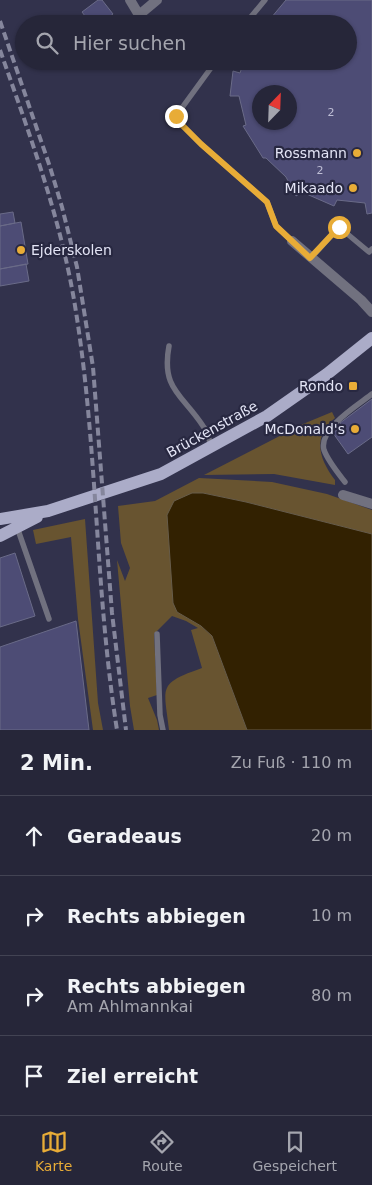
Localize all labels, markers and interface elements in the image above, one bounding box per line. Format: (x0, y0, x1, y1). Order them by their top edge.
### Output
search box (15, 15, 357, 70)
icon: search (33, 29, 61, 57)
text: Hier suchen (73, 32, 186, 54)
north arrow (252, 85, 297, 130)
route end (165, 105, 188, 128)
house number: 2 (328, 106, 335, 119)
place label: Rossmann (275, 145, 347, 161)
marker: Rossmann (351, 147, 363, 159)
house number: 2 (317, 164, 324, 177)
place label: Mikaado (285, 180, 343, 196)
marker: Mikaado (347, 182, 359, 194)
route start (328, 216, 351, 239)
place label: Ejderskolen (31, 242, 112, 258)
marker: Ejderskolen (15, 244, 27, 256)
place label: Rondo (299, 378, 343, 394)
marker: Rondo (347, 380, 359, 392)
street label: Brückenstraße (164, 397, 260, 461)
place label: McDonald's (265, 421, 345, 437)
marker: McDonald's (349, 423, 361, 435)
text: 2 Min. (20, 751, 93, 775)
text: Zu Fuß · 110 m (231, 753, 352, 772)
icon: ahead (20, 822, 48, 850)
text: Geradeaus (67, 825, 182, 847)
text: 20 m (311, 826, 352, 845)
icon: right (20, 902, 48, 930)
text: Rechts abbiegen (67, 905, 246, 927)
text: 10 m (311, 906, 352, 925)
text: Rechts abbiegen (67, 975, 246, 997)
icon: right (20, 982, 48, 1010)
text: 80 m (311, 986, 352, 1005)
text: Am Ahlmannkai (67, 997, 193, 1016)
icon: arrive (20, 1062, 48, 1090)
text: Ziel erreicht (67, 1065, 198, 1087)
tab: Karte (35, 1128, 72, 1174)
tab: Route (142, 1128, 183, 1174)
tab: Gespeichert (253, 1128, 337, 1174)

